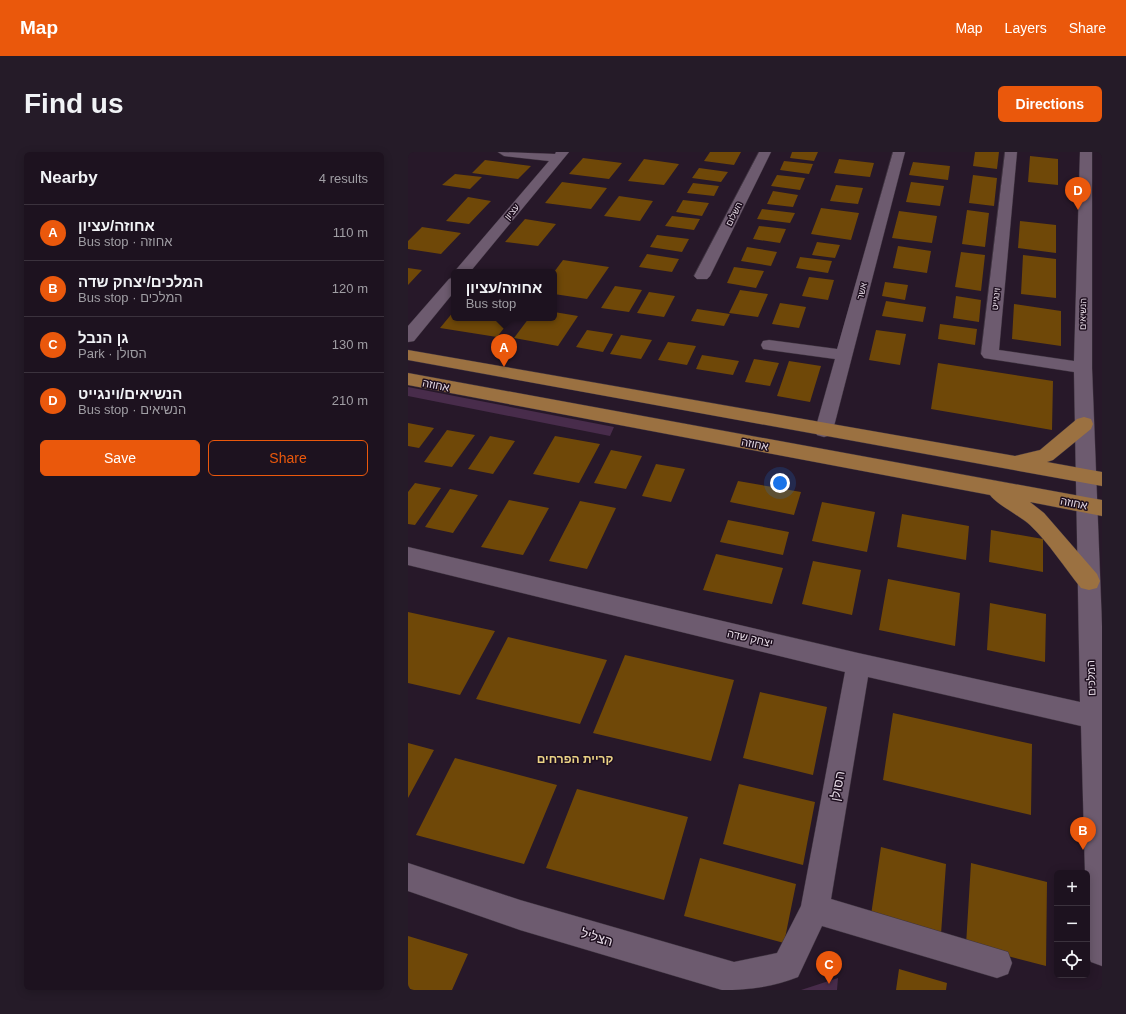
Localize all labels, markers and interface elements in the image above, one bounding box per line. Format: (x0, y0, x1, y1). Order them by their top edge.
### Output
text: Map (20, 17, 58, 38)
text: Map (955, 20, 983, 36)
text: Layers (1005, 20, 1047, 36)
text: Share (1069, 20, 1106, 36)
button: Directions (998, 86, 1102, 122)
text: Find us (24, 88, 124, 119)
text: Nearby (40, 168, 98, 187)
text: 4 results (319, 171, 368, 186)
pin: D (1065, 177, 1091, 210)
street label: השלום (724, 200, 744, 228)
street label: עציון (503, 202, 521, 222)
text: אחוזה/עציון (78, 217, 155, 234)
text: A (48, 225, 58, 240)
text: 110 m (333, 225, 368, 240)
text: Bus stop · אחוזה (78, 234, 172, 249)
popup (451, 269, 557, 321)
text: המלכים/יצחק שדה (78, 273, 203, 290)
text: אחוזה/עציון (466, 279, 542, 296)
text: B (48, 281, 58, 296)
text: 120 m (332, 281, 368, 296)
street label: אשר (855, 281, 869, 300)
street label: וינגייט (990, 287, 1002, 311)
text: Bus stop · המלכים (78, 290, 183, 305)
text: Bus stop (466, 296, 516, 311)
street label: הנשיאים (1078, 298, 1088, 330)
text: גן הנבל (78, 329, 128, 346)
pin: A (491, 334, 517, 367)
text: C (48, 337, 58, 352)
text: 130 m (332, 337, 368, 352)
text: Park · הסולן (78, 346, 147, 361)
street label: אחוזה (421, 377, 451, 394)
text: הנשיאים/וינגייט (78, 385, 182, 402)
text: D (48, 393, 58, 408)
text: 210 m (332, 393, 368, 408)
text: Bus stop · הנשיאים (78, 402, 186, 417)
street label: אחוזה (740, 436, 770, 453)
button: Save (40, 440, 200, 476)
button: Share (208, 440, 368, 476)
your location (770, 473, 790, 493)
street label: אחוזה (1059, 495, 1089, 512)
street label: יצחק שדה (726, 627, 774, 649)
street label: המלכים (1084, 660, 1098, 696)
district label: קריית הפרחים (537, 752, 613, 766)
street label: הסולן (827, 770, 848, 802)
pin: B (1070, 817, 1096, 850)
map controls (1054, 870, 1090, 978)
button: + (1054, 870, 1090, 906)
button: − (1054, 906, 1090, 942)
street label: הצליל (579, 926, 615, 949)
button: locate (1054, 942, 1090, 978)
pin: C (816, 951, 842, 984)

